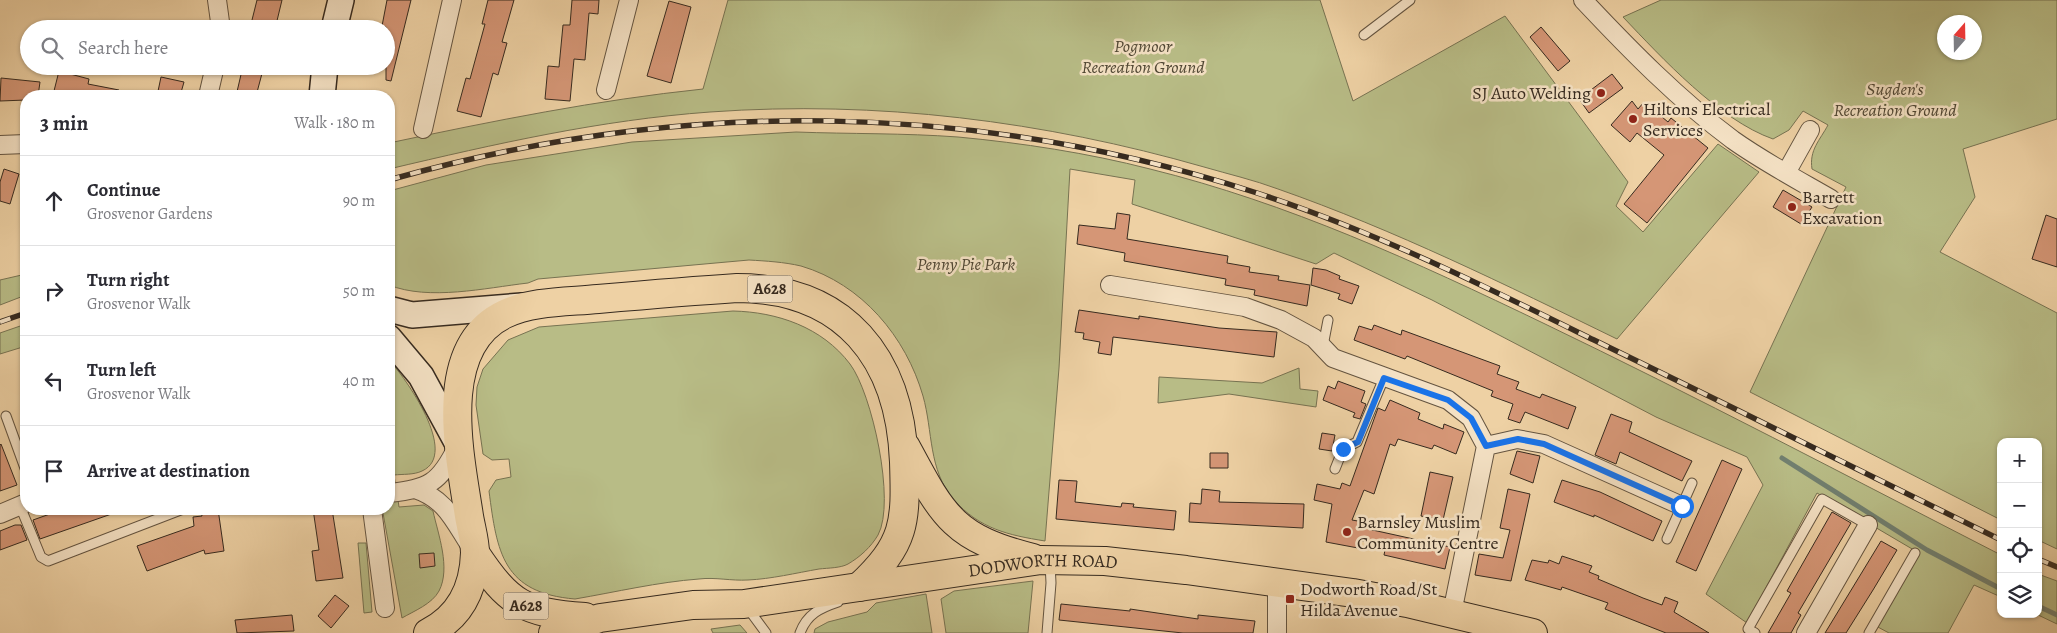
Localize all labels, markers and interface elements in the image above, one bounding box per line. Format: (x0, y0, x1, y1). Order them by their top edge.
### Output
north arrow (1937, 15, 1982, 60)
search box (20, 20, 395, 75)
icon: search (38, 34, 66, 62)
park label: Pogmoor Recreation Ground (1081, 34, 1205, 79)
text: Search here (78, 35, 168, 61)
park label: Sugden's Recreation Ground (1833, 77, 1957, 122)
place label: SJ Auto Welding (1472, 81, 1591, 105)
marker: SJ Auto Welding (1595, 87, 1607, 99)
place label: Hiltons Electrical Services (1643, 97, 1771, 142)
text: 3 min (40, 109, 88, 137)
text: Walk · 180 m (294, 112, 375, 134)
marker: Hiltons Electrical Services (1627, 113, 1639, 125)
text: Continue (87, 177, 161, 203)
place label: Barrett Excavation (1802, 185, 1882, 230)
icon: ahead (40, 187, 68, 215)
text: 90 m (343, 190, 375, 212)
marker: Barrett Excavation (1786, 201, 1798, 213)
text: Grosvenor Gardens (87, 203, 213, 225)
park label: Penny Pie Park (917, 252, 1015, 276)
text: Turn right (87, 267, 169, 293)
road number: A628 (748, 276, 792, 302)
icon: right (40, 277, 68, 305)
text: 50 m (343, 280, 375, 302)
text: Grosvenor Walk (87, 293, 191, 315)
text: Turn left (87, 357, 156, 383)
icon: left (40, 367, 68, 395)
text: 40 m (343, 370, 375, 392)
text: Grosvenor Walk (87, 383, 191, 405)
route end (1332, 438, 1355, 461)
map controls (1997, 438, 2042, 618)
button: + (1997, 438, 2042, 483)
icon: arrive (40, 457, 68, 485)
text: Arrive at destination (87, 458, 250, 484)
button: − (1997, 483, 2042, 528)
route start (1671, 495, 1694, 518)
place label: Barnsley Muslim Community Centre (1357, 510, 1499, 555)
marker: Barnsley Muslim Community Centre (1341, 526, 1353, 538)
button: locate (1997, 528, 2042, 573)
street label: DODWORTH ROAD (966, 548, 1119, 583)
button: layers (1997, 573, 2042, 618)
place label: Dodworth Road/St Hilda Avenue (1300, 577, 1438, 622)
road number: A628 (504, 592, 548, 620)
marker: Dodworth Road/St Hilda Avenue (1284, 593, 1296, 605)

